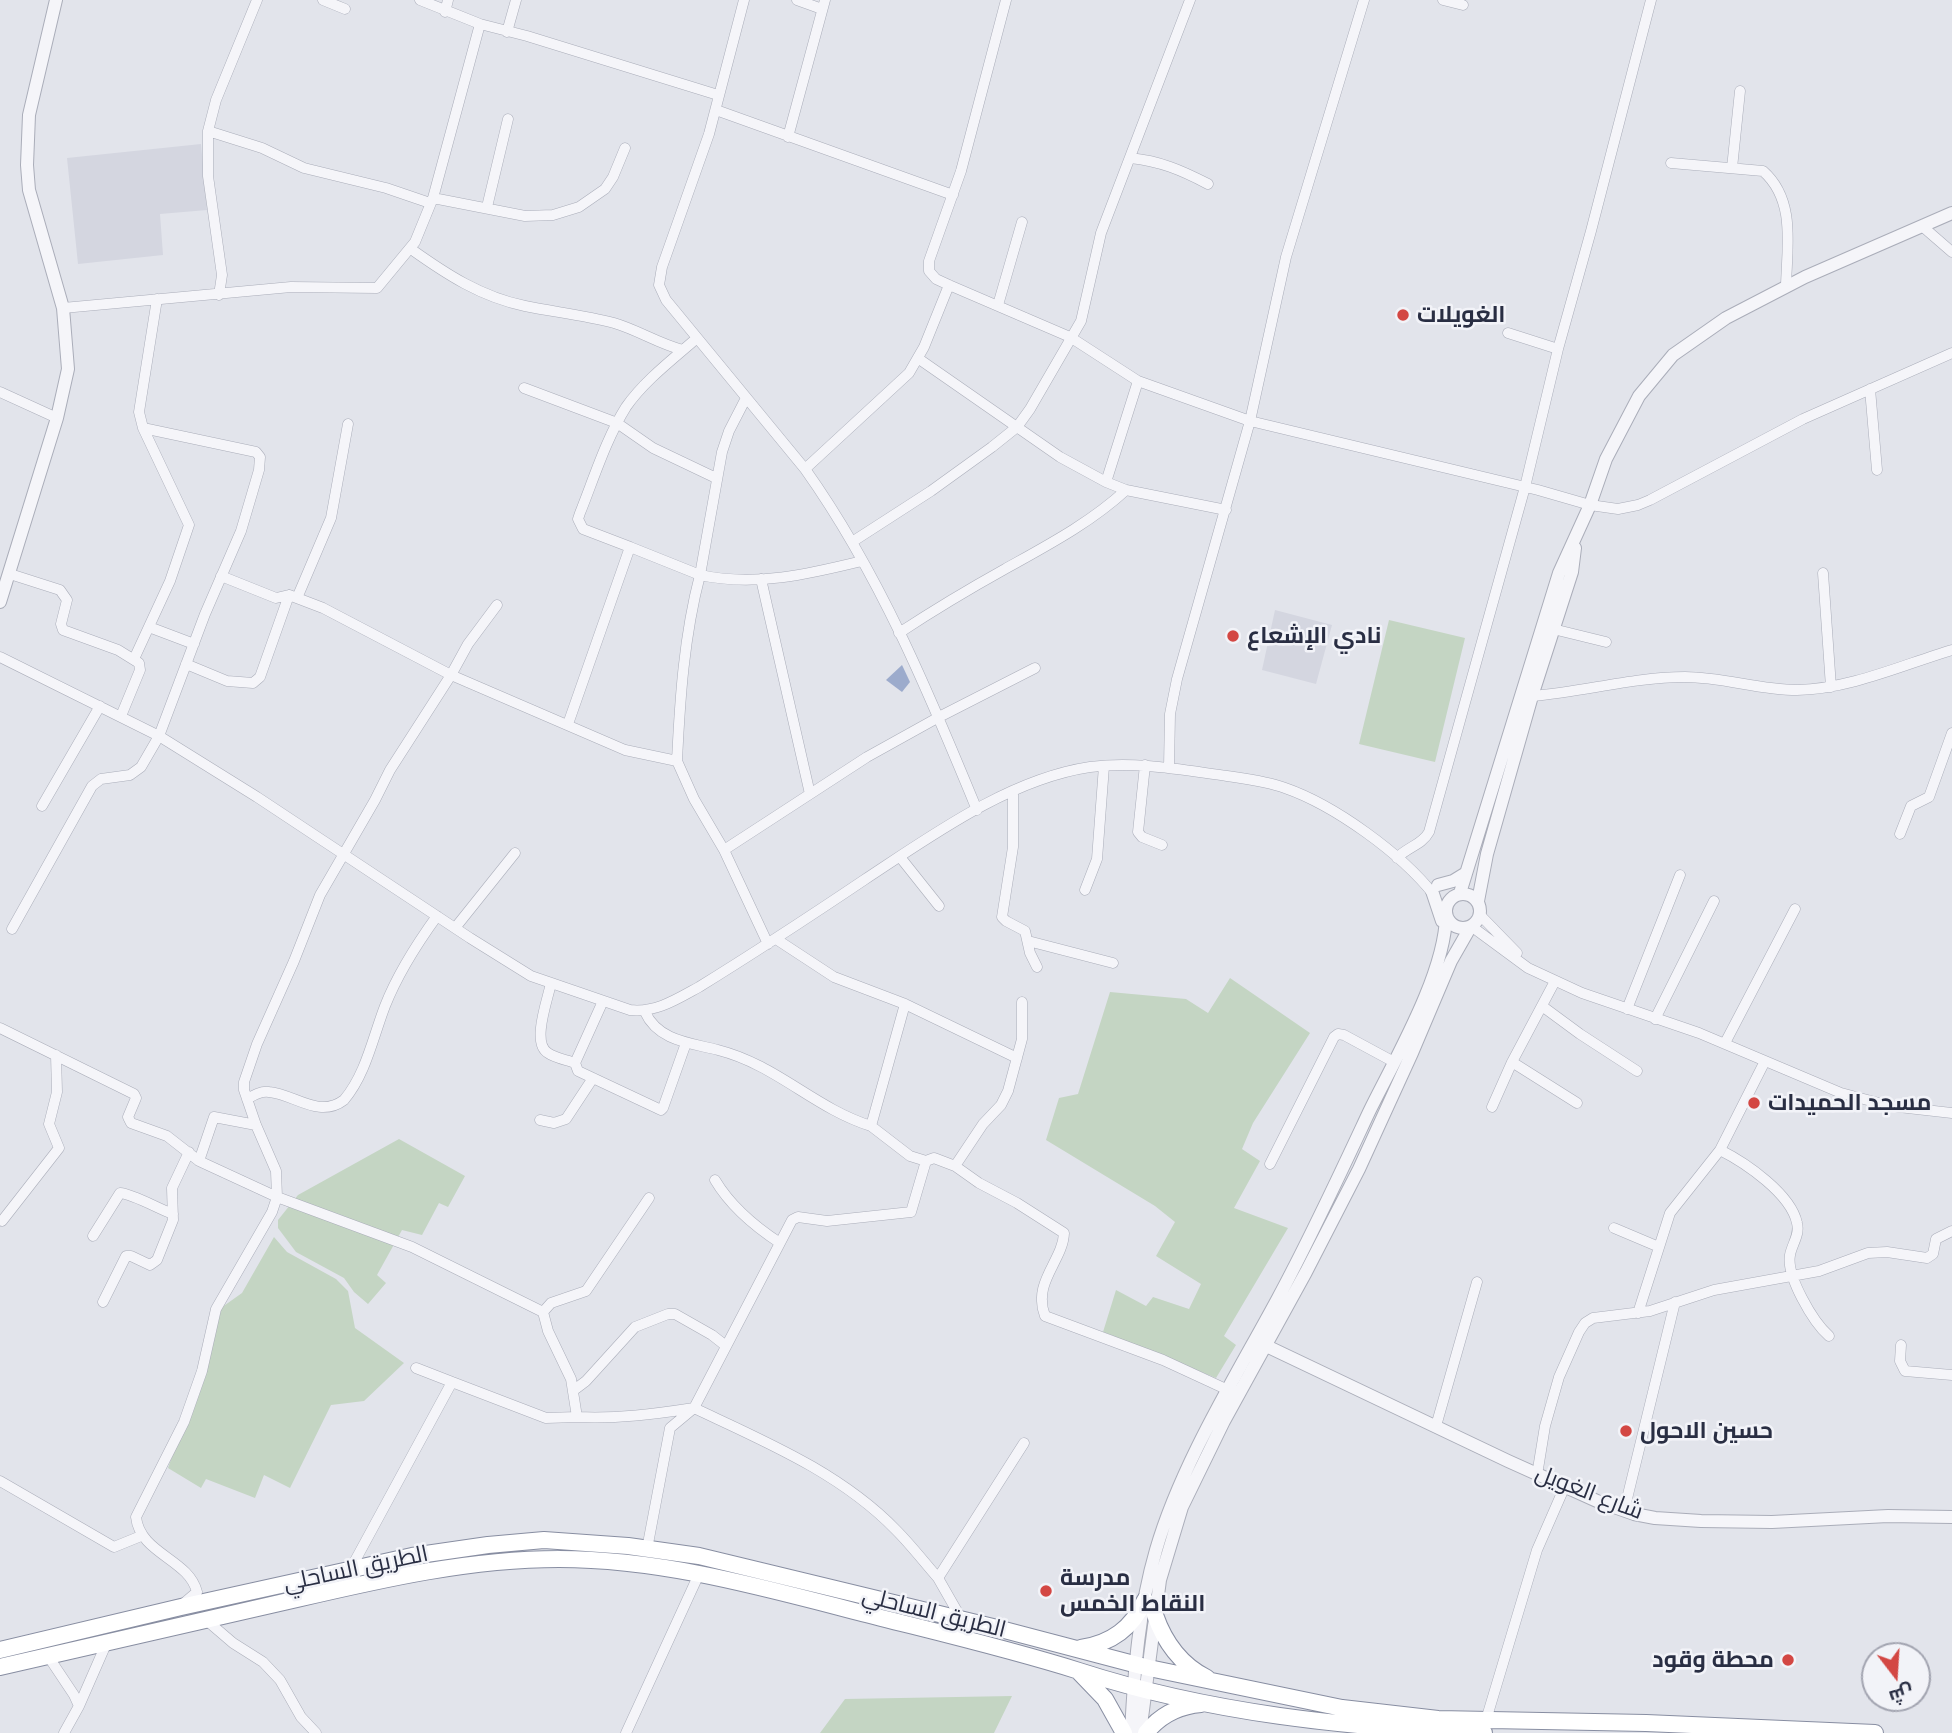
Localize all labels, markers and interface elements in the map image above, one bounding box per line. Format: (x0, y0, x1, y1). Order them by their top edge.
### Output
place label: الغويلات (1417, 301, 1505, 329)
marker: الغويلات (1395, 307, 1411, 323)
place label: نادي الإشعاع (1247, 622, 1381, 650)
marker: نادي الإشعاع (1225, 628, 1241, 644)
place label: مسجد الحميدات (1768, 1089, 1932, 1117)
marker: مسجد الحميدات (1746, 1095, 1762, 1111)
place label: حسين الاحول (1640, 1417, 1773, 1445)
marker: حسين الاحول (1618, 1423, 1634, 1439)
street label: شارع الغويل (1531, 1460, 1647, 1526)
street label: الطريق الساحلي (281, 1540, 431, 1598)
place label: مدرسة النقاط الخمس (1060, 1564, 1205, 1618)
street label: الطريق الساحلي (859, 1582, 1009, 1644)
marker: مدرسة النقاط الخمس (1038, 1583, 1054, 1599)
north arrow (1861, 1642, 1931, 1712)
place label: محطة وقود (1652, 1646, 1774, 1674)
marker: محطة وقود (1780, 1652, 1796, 1668)
text: ش (1886, 1679, 1917, 1711)

